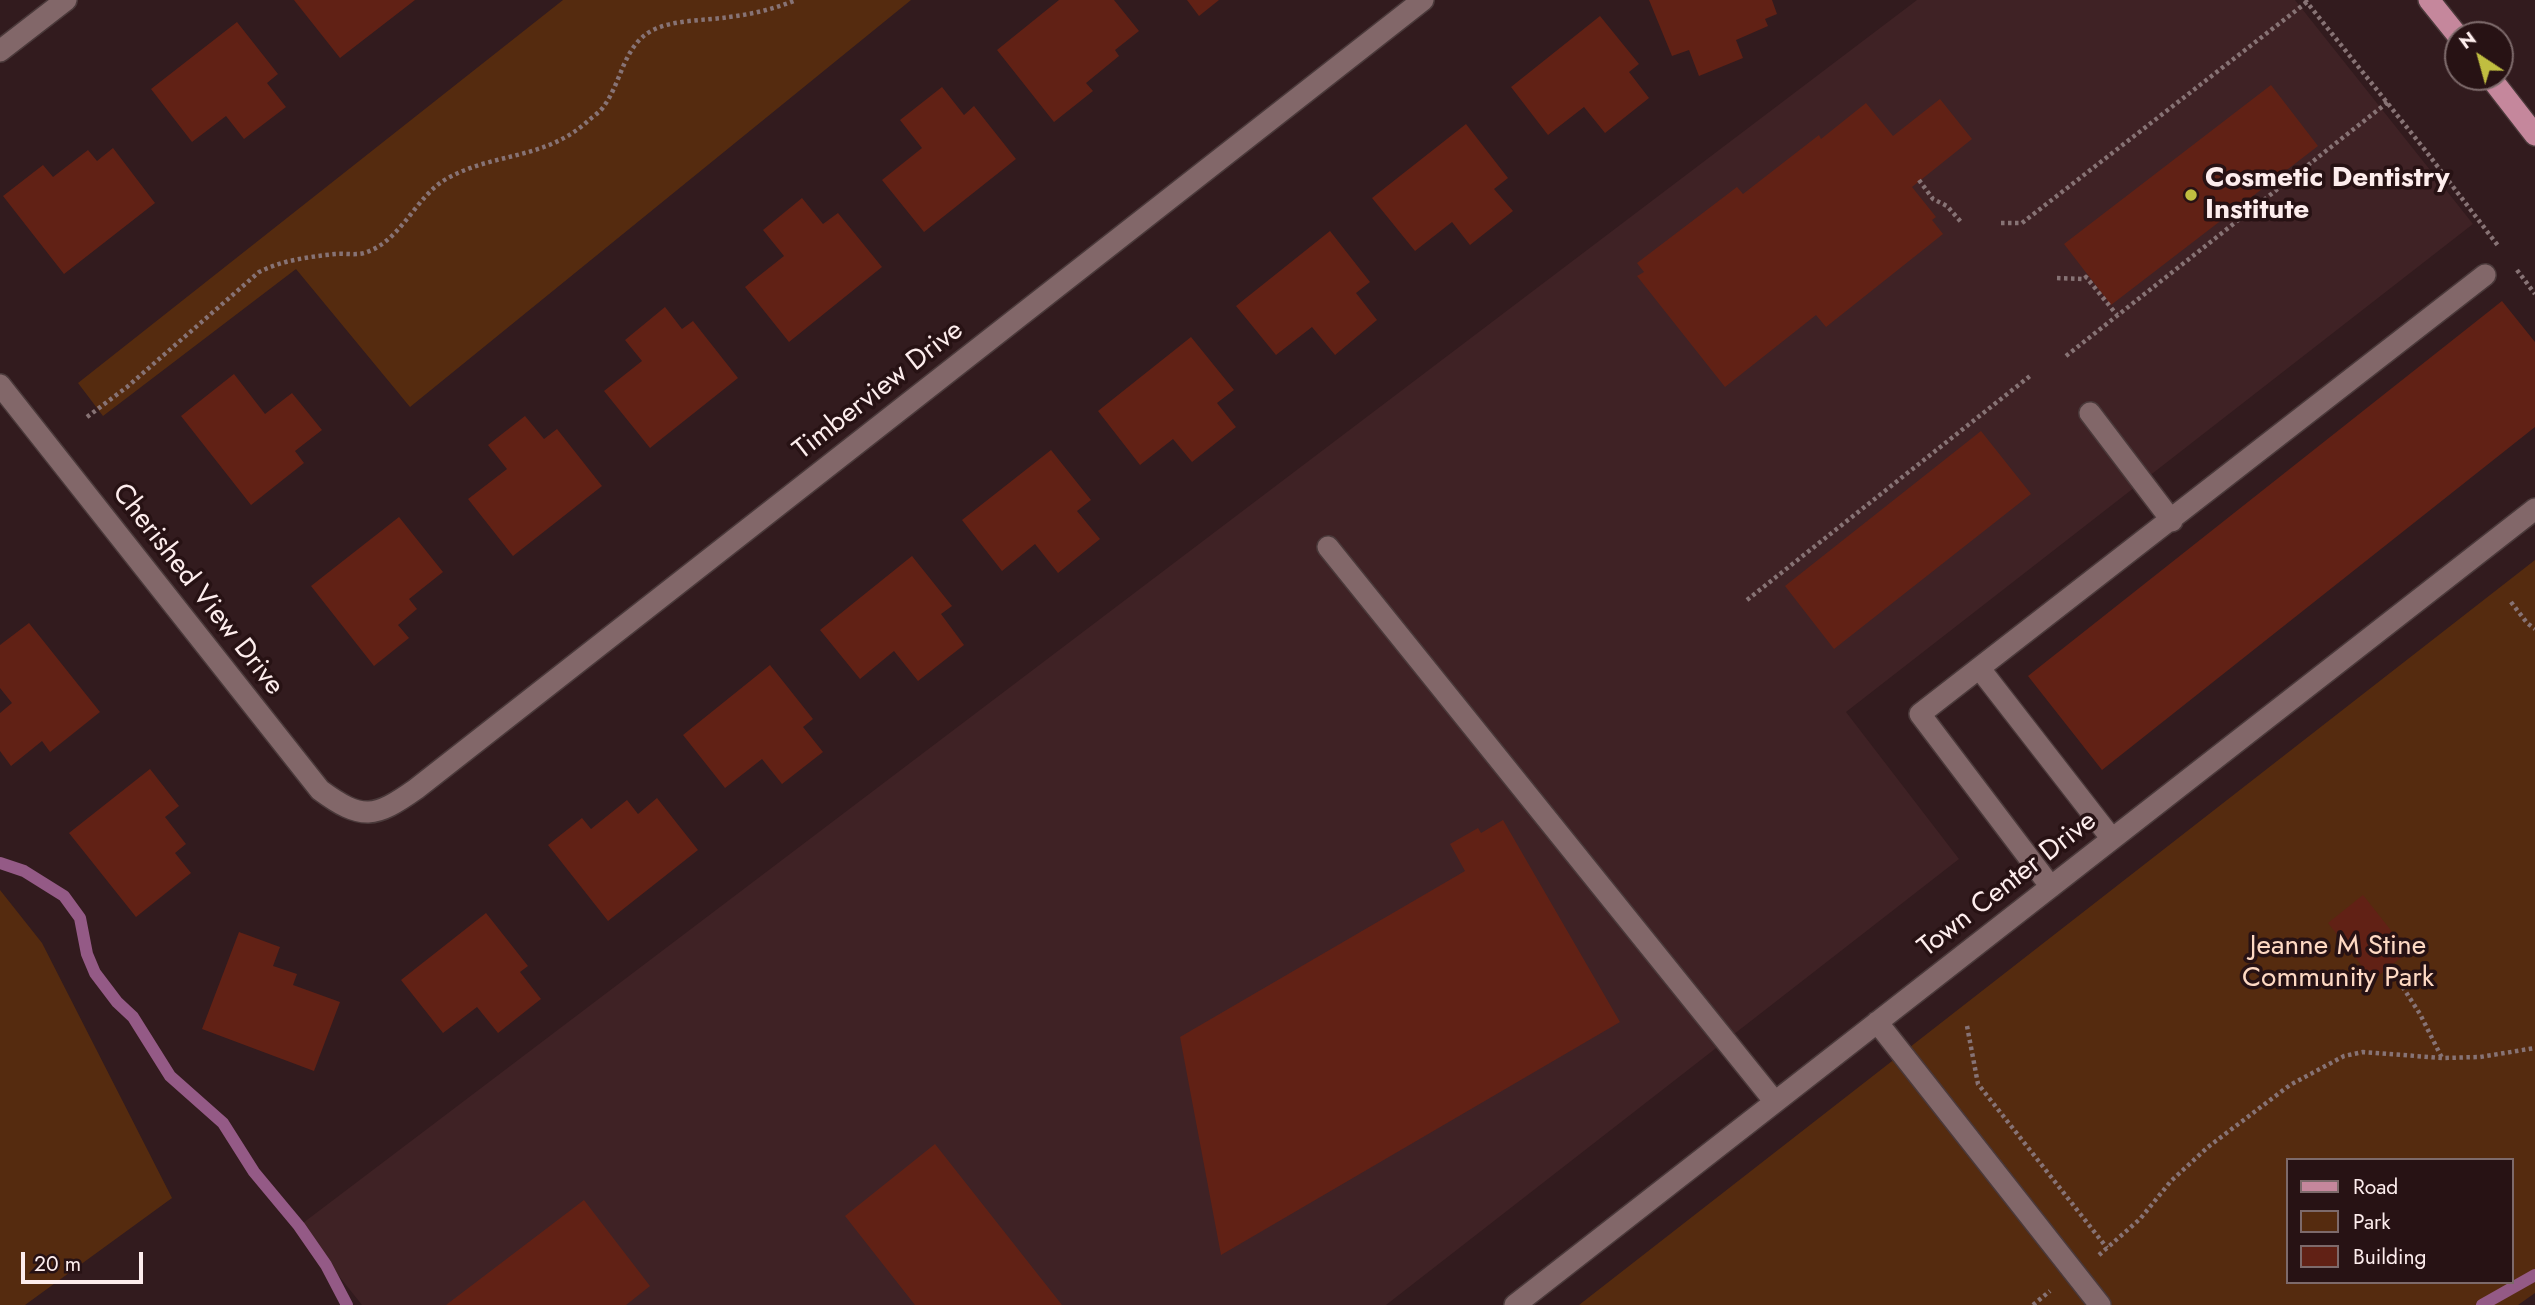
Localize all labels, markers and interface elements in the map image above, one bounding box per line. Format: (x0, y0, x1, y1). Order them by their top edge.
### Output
north arrow (2444, 21, 2514, 91)
text: N (2453, 25, 2482, 56)
place label: Cosmetic Dentistry Institute (2205, 162, 2450, 228)
marker: Cosmetic Dentistry Institute (2183, 187, 2199, 203)
street label: Timberview Drive (787, 314, 971, 468)
street label: Cherished View Drive (104, 477, 290, 703)
street label: Town Center Drive (1912, 805, 2104, 965)
park label: Jeanne M Stine Community Park (2242, 930, 2434, 996)
legend (2286, 1158, 2514, 1284)
text: Road (2353, 1172, 2398, 1202)
text: Park (2353, 1207, 2390, 1237)
scale bar (24, 1238, 147, 1282)
text: Building (2353, 1242, 2426, 1272)
text: 20 m (34, 1249, 81, 1279)

